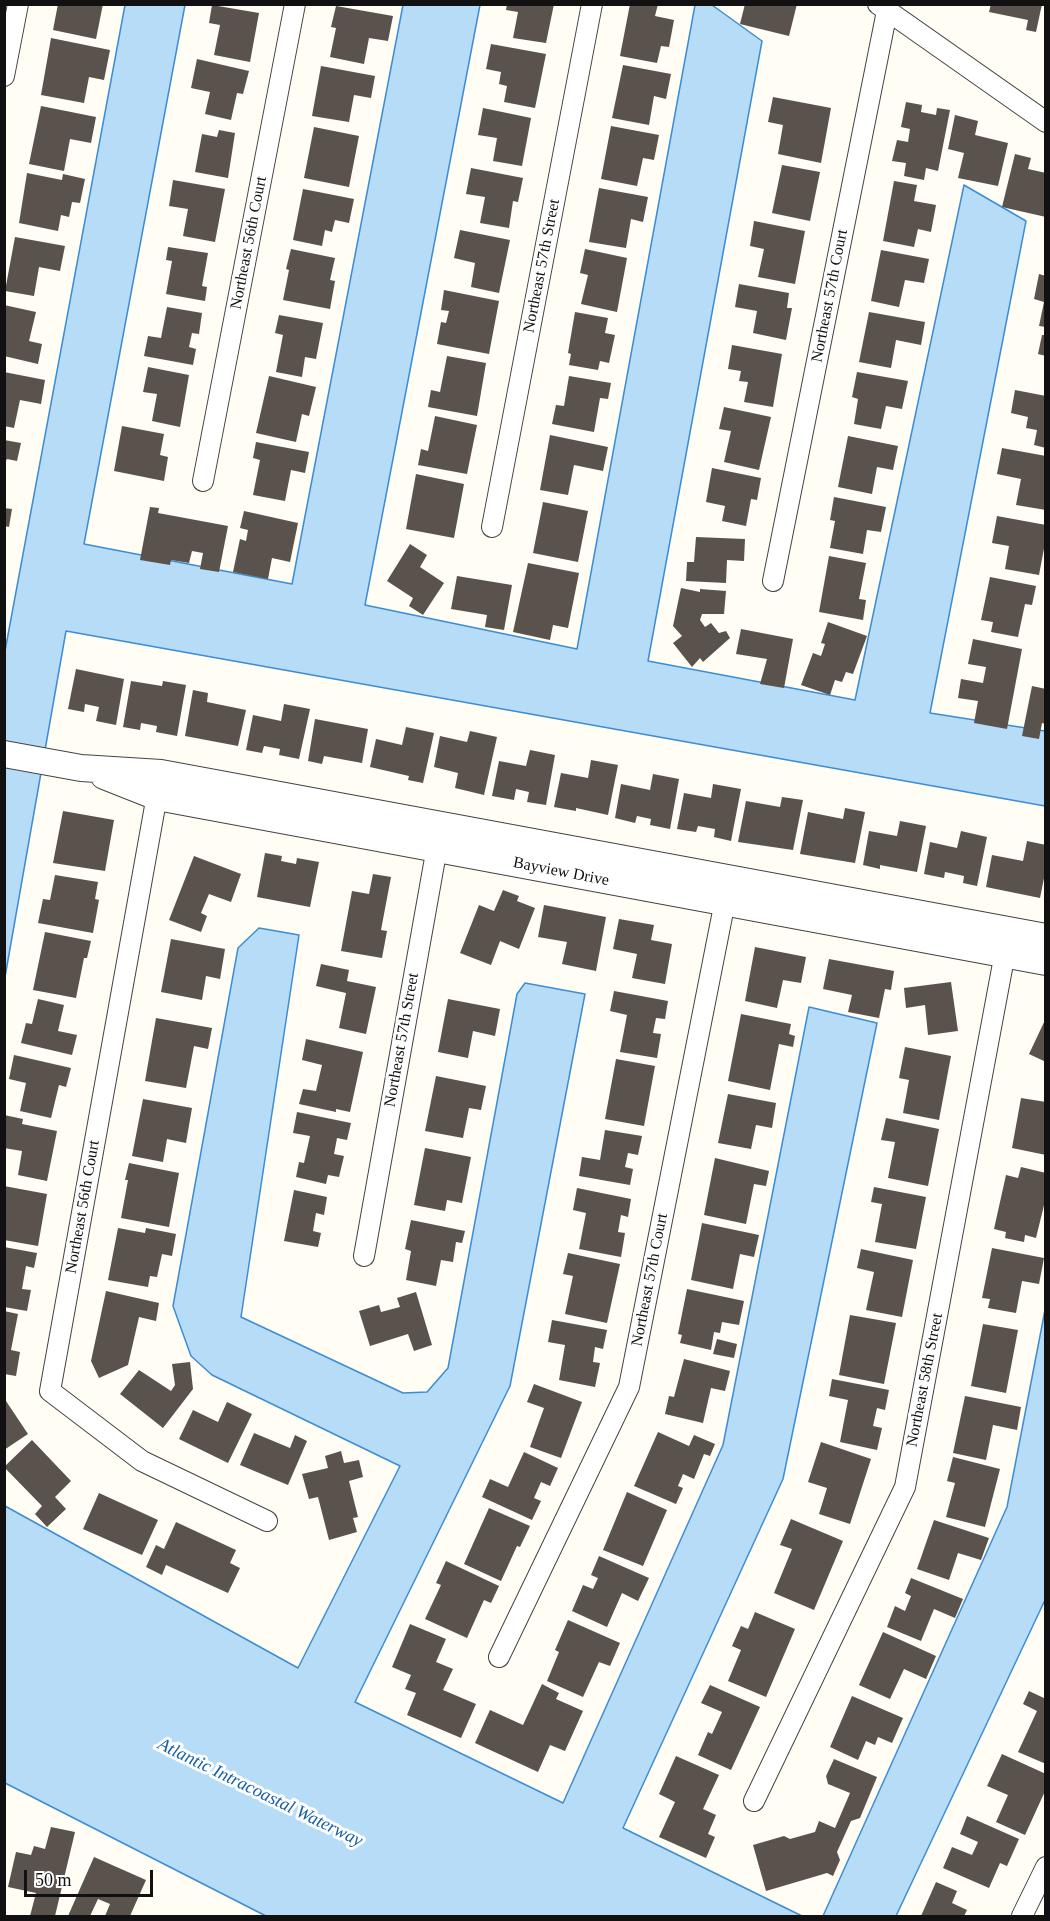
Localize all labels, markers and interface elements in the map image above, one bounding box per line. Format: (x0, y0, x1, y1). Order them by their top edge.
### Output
street label: Northeast 56th Court (227, 175, 271, 311)
street label: Northeast 57th Street (520, 197, 564, 335)
street label: Northeast 57th Court (808, 228, 852, 364)
street label: Bayview Drive (511, 853, 611, 891)
street label: Northeast 57th Street (381, 971, 423, 1109)
street label: Northeast 56th Court (62, 1139, 104, 1275)
street label: Northeast 57th Court (628, 1212, 672, 1348)
street label: Northeast 58th Street (903, 1311, 947, 1449)
water label: Atlantic Intracoastal Waterway (154, 1734, 366, 1852)
scale bar (27, 1858, 156, 1896)
text: 50 m (35, 1870, 72, 1890)

